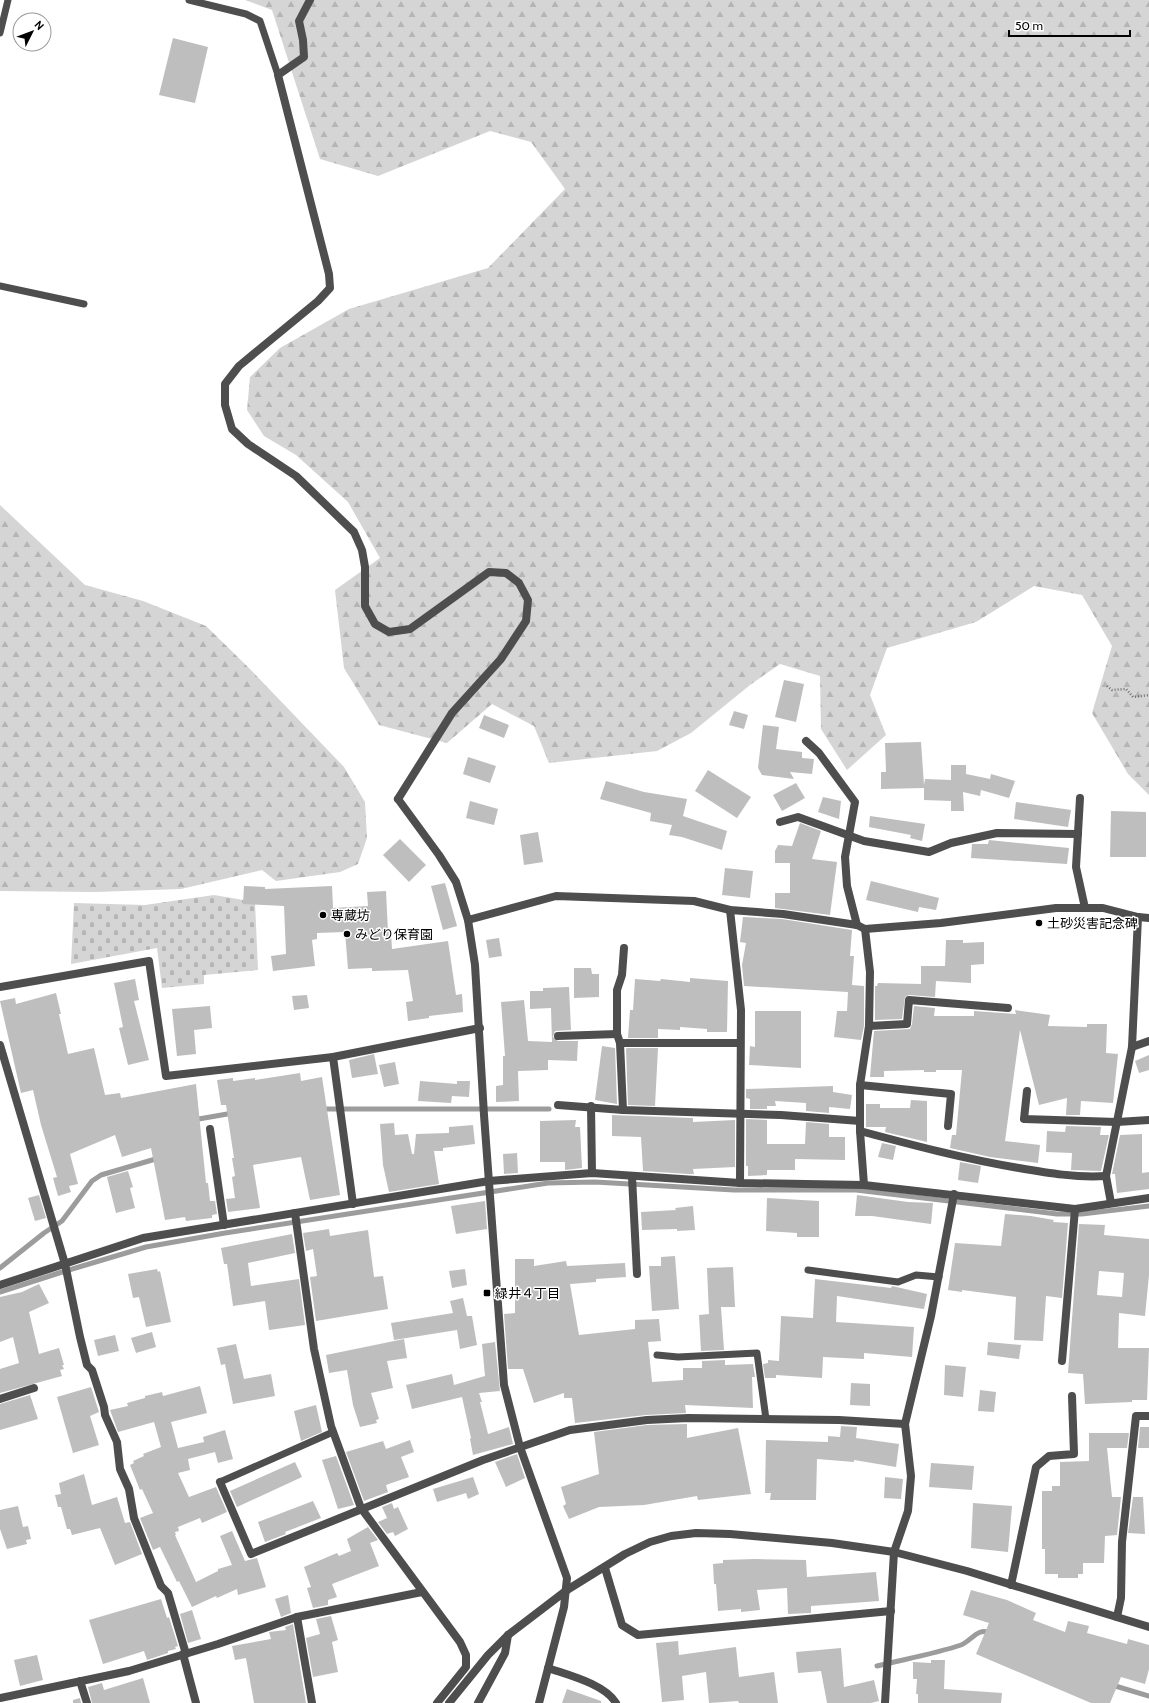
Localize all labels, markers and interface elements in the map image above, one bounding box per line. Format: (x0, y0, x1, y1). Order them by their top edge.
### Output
north arrow (12, 12, 52, 52)
scale bar (1009, 12, 1130, 38)
text: N (32, 18, 47, 33)
text: 50 m (1015, 18, 1043, 33)
place label: 専蔵坊 (331, 907, 370, 923)
marker: 専蔵坊 (318, 910, 328, 920)
place label: 土砂災害記念碑 (1047, 915, 1138, 931)
marker: 土砂災害記念碑 (1034, 918, 1044, 928)
place label: みどり保育園 (355, 926, 433, 942)
marker: みどり保育園 (342, 929, 352, 939)
place label: 緑井４丁目 (495, 1285, 560, 1301)
marker: 緑井４丁目 (482, 1288, 492, 1298)

